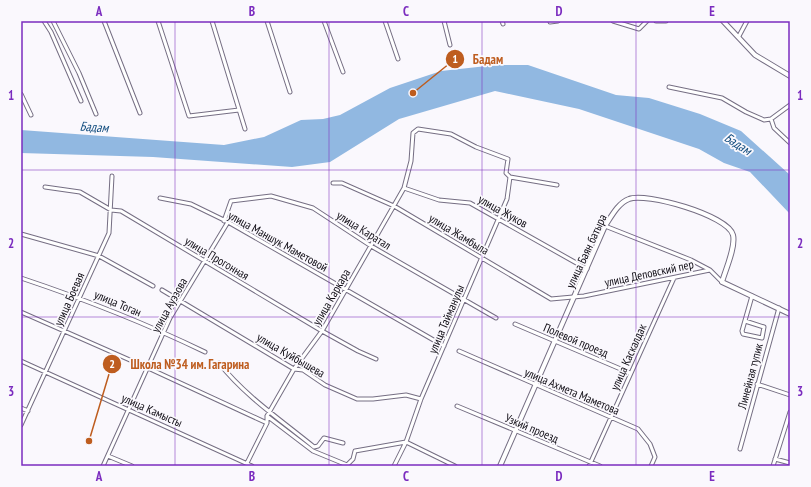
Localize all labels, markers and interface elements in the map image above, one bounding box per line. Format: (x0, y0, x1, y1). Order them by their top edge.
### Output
text: A (95, 3, 103, 20)
text: B (249, 3, 255, 20)
text: C (403, 3, 409, 20)
text: D (556, 3, 563, 20)
text: E (709, 3, 715, 20)
callout: Бадам (445, 47, 511, 72)
text: 1 (452, 51, 458, 66)
text: Бадам (473, 51, 503, 68)
text: 1 (8, 87, 14, 104)
text: 1 (797, 87, 803, 104)
water label: Бадам (79, 118, 110, 137)
water label: Бадам (721, 129, 756, 160)
street label: улица Жуков (476, 191, 530, 231)
street label: улица Маншук Маметовой (226, 207, 330, 275)
street label: улица Каратал (334, 207, 394, 253)
street label: улица Жамбыла (426, 210, 492, 258)
street label: улица Баян батыра (562, 211, 610, 290)
street label: улица Прогонная (182, 233, 252, 283)
text: 2 (8, 235, 14, 252)
text: 2 (797, 235, 803, 252)
street label: улица Деповский пер (603, 256, 695, 290)
street label: улица Каркара (309, 266, 353, 328)
street label: улица Боевая (51, 270, 88, 328)
street label: улица Ауэзова (148, 275, 190, 335)
street label: улица Тайманулы (425, 282, 467, 356)
street label: улица Тоган (92, 286, 144, 320)
street label: Полевой проезд (541, 320, 611, 361)
street label: улица Каскалдак (607, 321, 649, 393)
street label: улица Куйбышева (254, 329, 328, 381)
street label: Линейная тупик (734, 341, 766, 411)
callout: Школа №34 им. Гагарина (102, 352, 258, 377)
text: 2 (109, 356, 115, 371)
text: Школа №34 им. Гагарина (131, 356, 249, 373)
street label: улица Ахмета Маметова (522, 364, 622, 418)
text: 3 (8, 383, 14, 400)
text: 3 (797, 383, 803, 400)
street label: улица Камысты (119, 390, 185, 430)
street label: Узкий проезд (503, 410, 562, 446)
text: A (95, 468, 103, 485)
text: B (249, 468, 255, 485)
text: C (403, 468, 409, 485)
text: D (556, 468, 563, 485)
text: E (709, 468, 715, 485)

